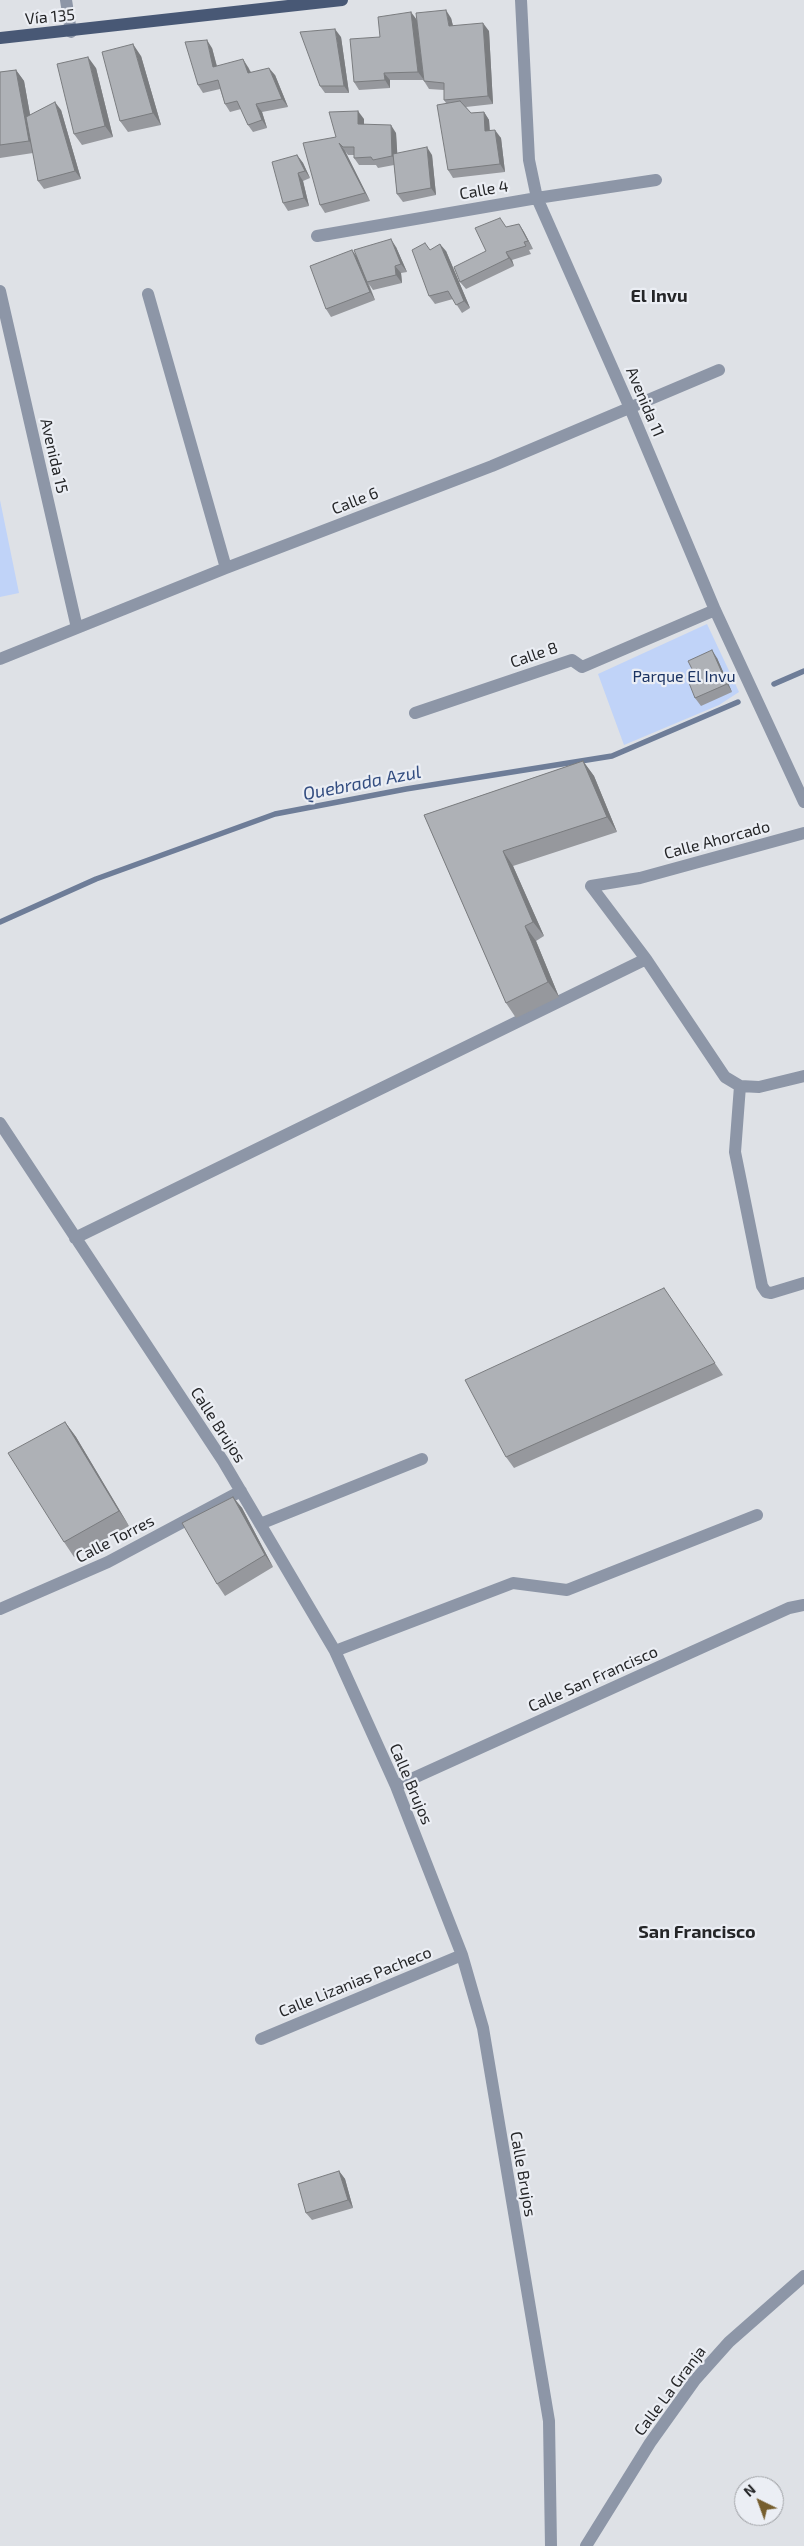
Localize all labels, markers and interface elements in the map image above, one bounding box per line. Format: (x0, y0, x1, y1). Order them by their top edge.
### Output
street label: Vía 135 (24, 5, 76, 29)
street label: Calle 4 (458, 176, 510, 204)
district label: El Invu (630, 285, 688, 307)
street label: Avenida 11 (622, 364, 668, 440)
street label: Avenida 15 (36, 417, 72, 495)
street label: Calle 6 (329, 483, 381, 519)
street label: Calle 8 (508, 638, 560, 672)
park label: Parque El Invu (632, 667, 736, 687)
water label: Quebrada Azul (301, 761, 423, 805)
street label: Calle Ahorcado (662, 817, 772, 863)
street label: Calle Brujos (186, 1384, 250, 1466)
street label: Calle Torres (73, 1511, 157, 1567)
street label: Calle San Francisco (525, 1642, 661, 1716)
street label: Calle Brujos (385, 1741, 437, 1827)
district label: San Francisco (638, 1921, 756, 1943)
street label: Calle Lizanias Pacheco (276, 1943, 434, 2021)
street label: Calle Brujos (506, 2130, 540, 2218)
street label: Calle La Granja (630, 2342, 710, 2440)
north arrow (734, 2476, 784, 2526)
text: N (740, 2481, 759, 2500)

